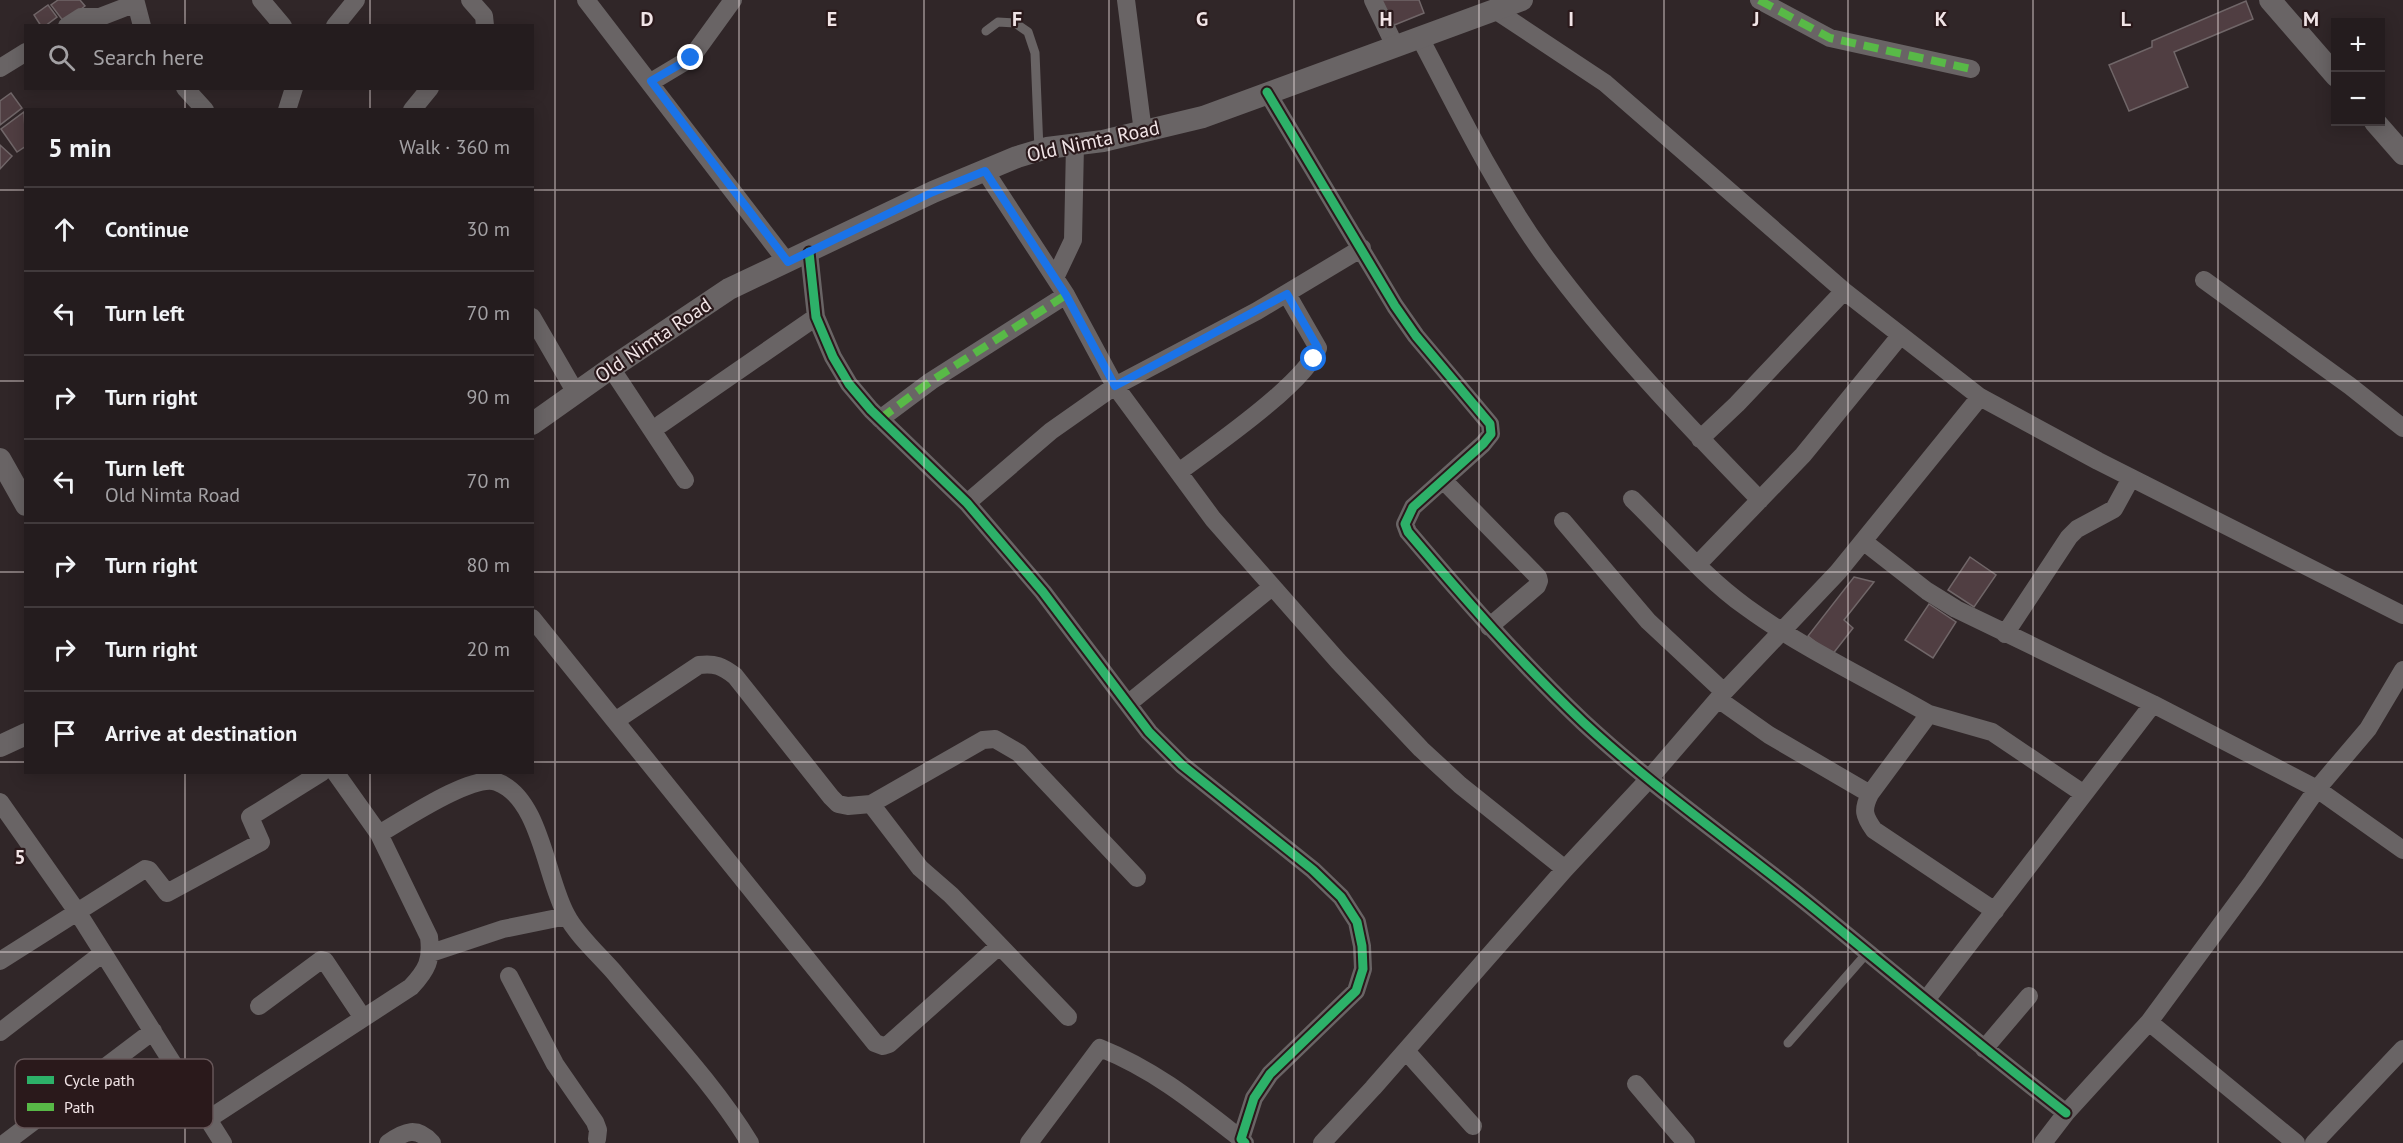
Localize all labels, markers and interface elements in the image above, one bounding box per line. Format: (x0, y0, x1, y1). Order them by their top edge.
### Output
text: D (641, 6, 654, 32)
text: E (827, 6, 837, 32)
text: F (1012, 6, 1022, 32)
text: G (1196, 6, 1208, 32)
text: H (1379, 6, 1393, 32)
text: I (1568, 6, 1574, 32)
text: J (1752, 6, 1759, 32)
text: K (1935, 6, 1948, 32)
text: L (2121, 6, 2132, 32)
text: M (2303, 6, 2319, 32)
map controls (2331, 18, 2385, 126)
button: + (2331, 18, 2385, 72)
search box (24, 24, 534, 90)
icon: search (45, 41, 78, 74)
text: Search here (93, 43, 204, 71)
route end (677, 44, 703, 70)
button: − (2331, 72, 2385, 126)
street label: Old Nimta Road (1024, 114, 1162, 168)
text: 5 min (48, 131, 111, 164)
text: Walk · 360 m (399, 134, 510, 160)
icon: ahead (48, 213, 81, 246)
text: Continue (105, 215, 189, 243)
text: 30 m (467, 216, 510, 242)
street label: Old Nimta Road (590, 291, 716, 389)
icon: left (48, 297, 81, 330)
text: Turn left (105, 299, 185, 327)
text: 70 m (467, 300, 510, 326)
route start (1300, 345, 1326, 371)
icon: right (48, 381, 81, 414)
text: Turn right (105, 383, 197, 411)
text: 90 m (467, 384, 510, 410)
text: Turn left (105, 454, 185, 482)
icon: left (48, 465, 81, 498)
text: 70 m (467, 468, 510, 494)
text: Old Nimta Road (105, 482, 240, 508)
icon: right (48, 549, 81, 582)
text: Turn right (105, 551, 197, 579)
text: 80 m (467, 552, 510, 578)
icon: right (48, 633, 81, 666)
text: Turn right (105, 635, 197, 663)
text: 20 m (467, 636, 510, 662)
icon: arrive (48, 717, 81, 750)
text: Arrive at destination (105, 719, 297, 747)
text: 5 (14, 844, 26, 870)
legend (15, 1059, 213, 1128)
text: Cycle path (64, 1070, 135, 1090)
text: Path (64, 1097, 95, 1117)

